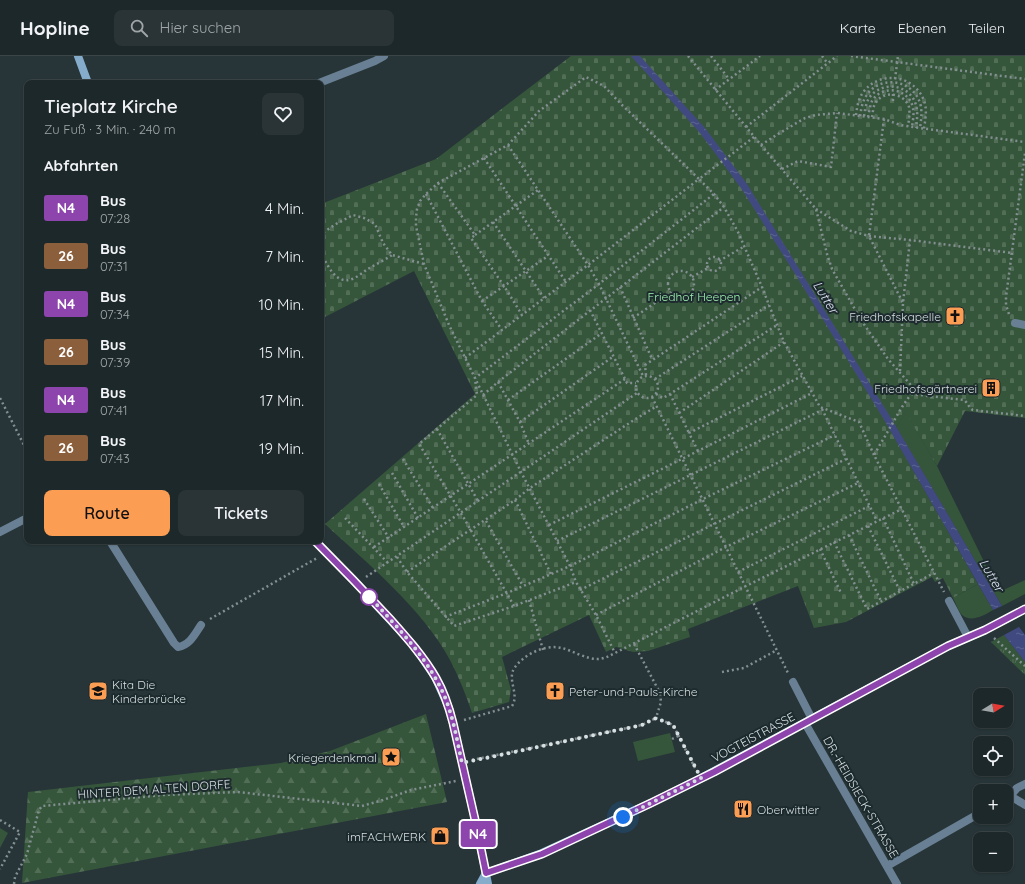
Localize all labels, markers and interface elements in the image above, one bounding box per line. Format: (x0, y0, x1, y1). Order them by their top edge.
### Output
search box (114, 10, 394, 46)
text: Hopline (20, 16, 90, 40)
icon: search (128, 17, 150, 39)
text: Hier suchen (160, 18, 241, 37)
text: Karte (840, 19, 876, 37)
text: Ebenen (898, 19, 946, 37)
text: Teilen (968, 19, 1005, 37)
button: heart (262, 93, 304, 135)
text: Tieplatz Kirche (44, 94, 178, 118)
text: Zu Fuß · 3 Min. · 240 m (44, 121, 176, 137)
text: Abfahrten (44, 156, 118, 175)
text: Bus (100, 191, 126, 210)
text: N4 (57, 199, 75, 217)
text: 4 Min. (265, 199, 304, 218)
text: 07:28 (100, 210, 130, 226)
text: Bus (100, 239, 126, 258)
text: 26 (58, 247, 74, 265)
text: 7 Min. (265, 247, 304, 266)
text: 07:31 (100, 258, 128, 274)
water label: Lutter (810, 278, 843, 318)
text: Bus (100, 287, 126, 306)
park label: Friedhof Heepen (648, 289, 740, 304)
text: N4 (57, 295, 75, 313)
text: 10 Min. (258, 295, 304, 314)
church icon: Friedhofskapelle (944, 305, 966, 327)
text: 07:34 (100, 306, 130, 322)
place label: Friedhofskapelle (849, 309, 941, 324)
text: Bus (100, 335, 126, 354)
text: 26 (58, 343, 74, 361)
text: 15 Min. (259, 343, 304, 362)
text: 07:39 (100, 354, 130, 370)
building icon: Friedhofsgärtnerei (980, 377, 1002, 399)
place label: Friedhofsgärtnerei (874, 381, 977, 396)
text: Bus (100, 383, 126, 402)
text: N4 (57, 391, 75, 409)
text: 17 Min. (260, 391, 304, 410)
text: 07:41 (100, 402, 128, 418)
text: Bus (100, 431, 126, 450)
text: 26 (58, 439, 74, 457)
text: 19 Min. (259, 439, 304, 458)
text: 07:43 (100, 450, 130, 466)
button: Route (44, 490, 170, 536)
button: Tickets (178, 490, 304, 536)
water label: Lutter (976, 556, 1009, 596)
unlabelled marker (360, 588, 378, 606)
place label: Kita Die Kinderbrücke (112, 677, 186, 706)
school or university icon: Kita Die Kinderbrücke (87, 680, 109, 702)
church icon: Peter-und-Pauls-Kirche (544, 680, 566, 702)
place label: Peter-und-Pauls-Kirche (569, 684, 698, 699)
north arrow (973, 688, 1013, 728)
map controls (973, 688, 1013, 872)
street label: VOGTEISTRASSE (709, 709, 797, 765)
street label: DR.-HEIDSIECK-STRASSE (820, 734, 902, 861)
button: locate (973, 736, 1013, 776)
place icon: Kriegerdenkmal (380, 746, 402, 768)
place label: Kriegerdenkmal (288, 750, 377, 765)
street label: HINTER DEM ALTEN DORFE (77, 776, 231, 802)
button: + (973, 784, 1013, 824)
restaurant icon: Oberwittler (732, 798, 754, 820)
place label: Oberwittler (757, 802, 820, 817)
your location (613, 807, 633, 827)
line badge: N4 (460, 821, 496, 847)
shop icon: imFACHWERK (429, 825, 451, 847)
text: N4 (469, 825, 487, 843)
place label: imFACHWERK (347, 829, 426, 844)
button: − (973, 832, 1013, 872)

